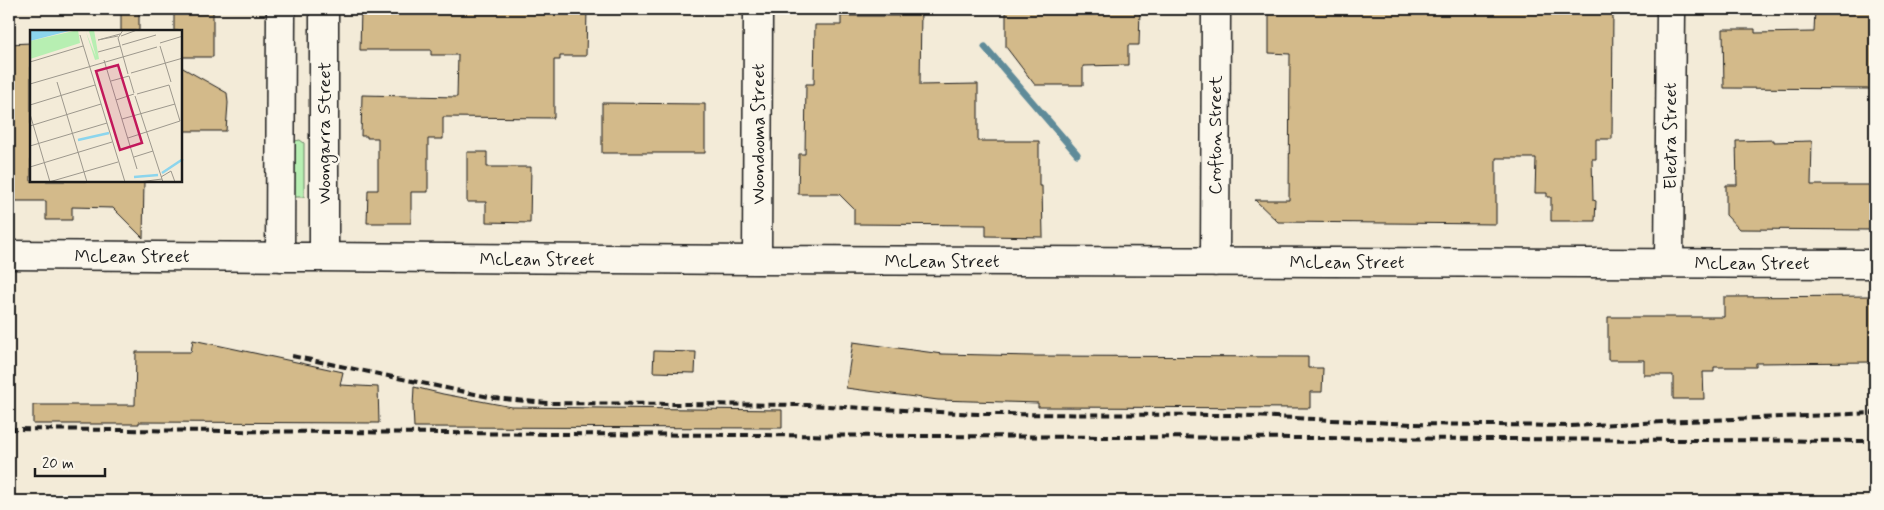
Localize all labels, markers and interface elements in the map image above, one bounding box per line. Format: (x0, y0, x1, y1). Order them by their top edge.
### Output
inset map (30, 30, 182, 182)
street label: Woongarra Street (313, 62, 338, 204)
street label: Woondooma Street (747, 63, 771, 204)
street label: Crofton Street (1204, 75, 1228, 195)
street label: Electra Street (1659, 82, 1683, 190)
street label: McLean Street (74, 245, 190, 269)
street label: McLean Street (479, 248, 595, 272)
street label: McLean Street (884, 250, 1000, 274)
street label: McLean Street (1289, 251, 1405, 275)
street label: McLean Street (1694, 252, 1810, 276)
scale bar (35, 445, 105, 477)
text: 20 m (42, 454, 74, 474)

